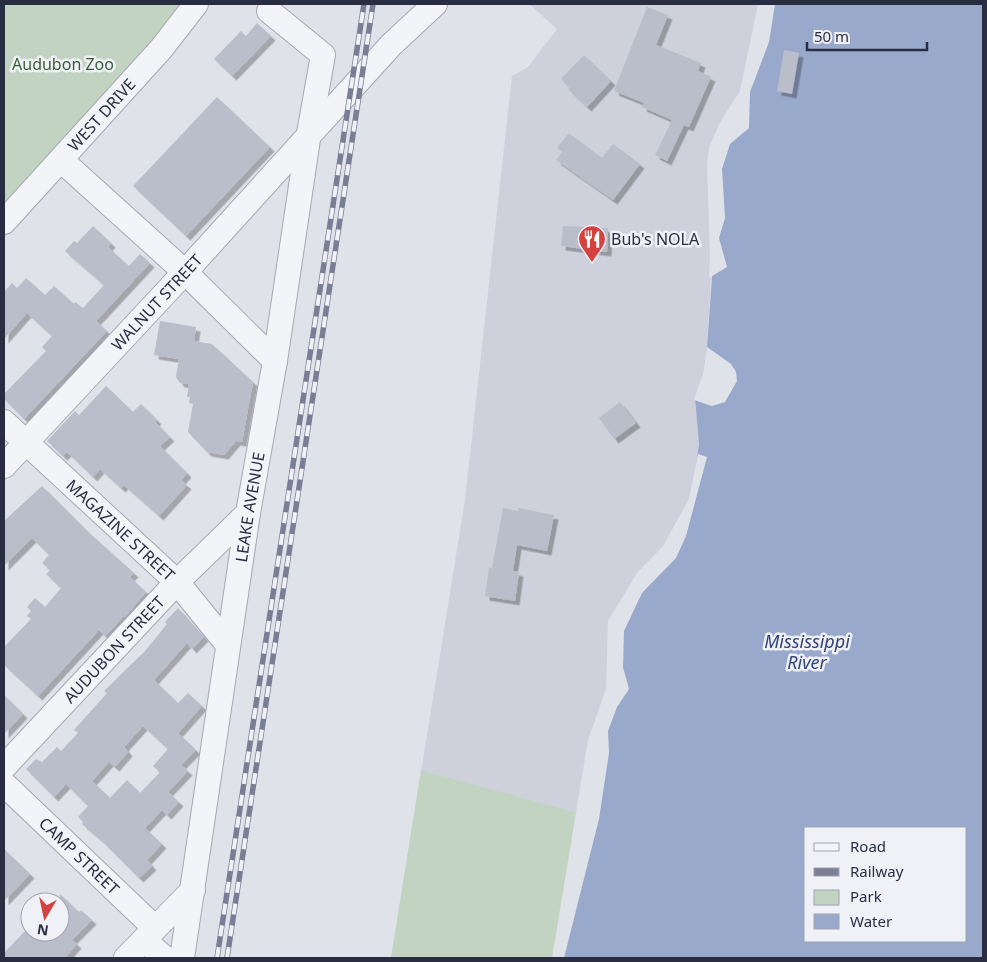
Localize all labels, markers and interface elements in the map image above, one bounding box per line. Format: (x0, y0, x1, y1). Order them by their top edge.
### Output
scale bar (807, 20, 927, 52)
text: 50 m (814, 26, 849, 46)
park label: Audubon Zoo (12, 53, 114, 75)
street label: WEST DRIVE (63, 73, 140, 156)
restaurant icon: Bub's NOLA (577, 224, 607, 263)
place label: Bub's NOLA (611, 228, 700, 250)
street label: WALNUT STREET (106, 249, 207, 355)
street label: LEAKE AVENUE (230, 450, 270, 564)
street label: MAGAZINE STREET (62, 474, 180, 586)
street label: AUDUBON STREET (58, 591, 170, 708)
water label: Mississippi River (764, 629, 850, 674)
street label: CAMP STREET (34, 812, 124, 899)
legend (804, 827, 967, 942)
text: Road (850, 836, 886, 856)
text: Railway (850, 861, 904, 881)
text: Park (850, 886, 882, 906)
north arrow (20, 892, 70, 942)
text: Water (850, 911, 892, 931)
text: N (36, 920, 50, 941)

